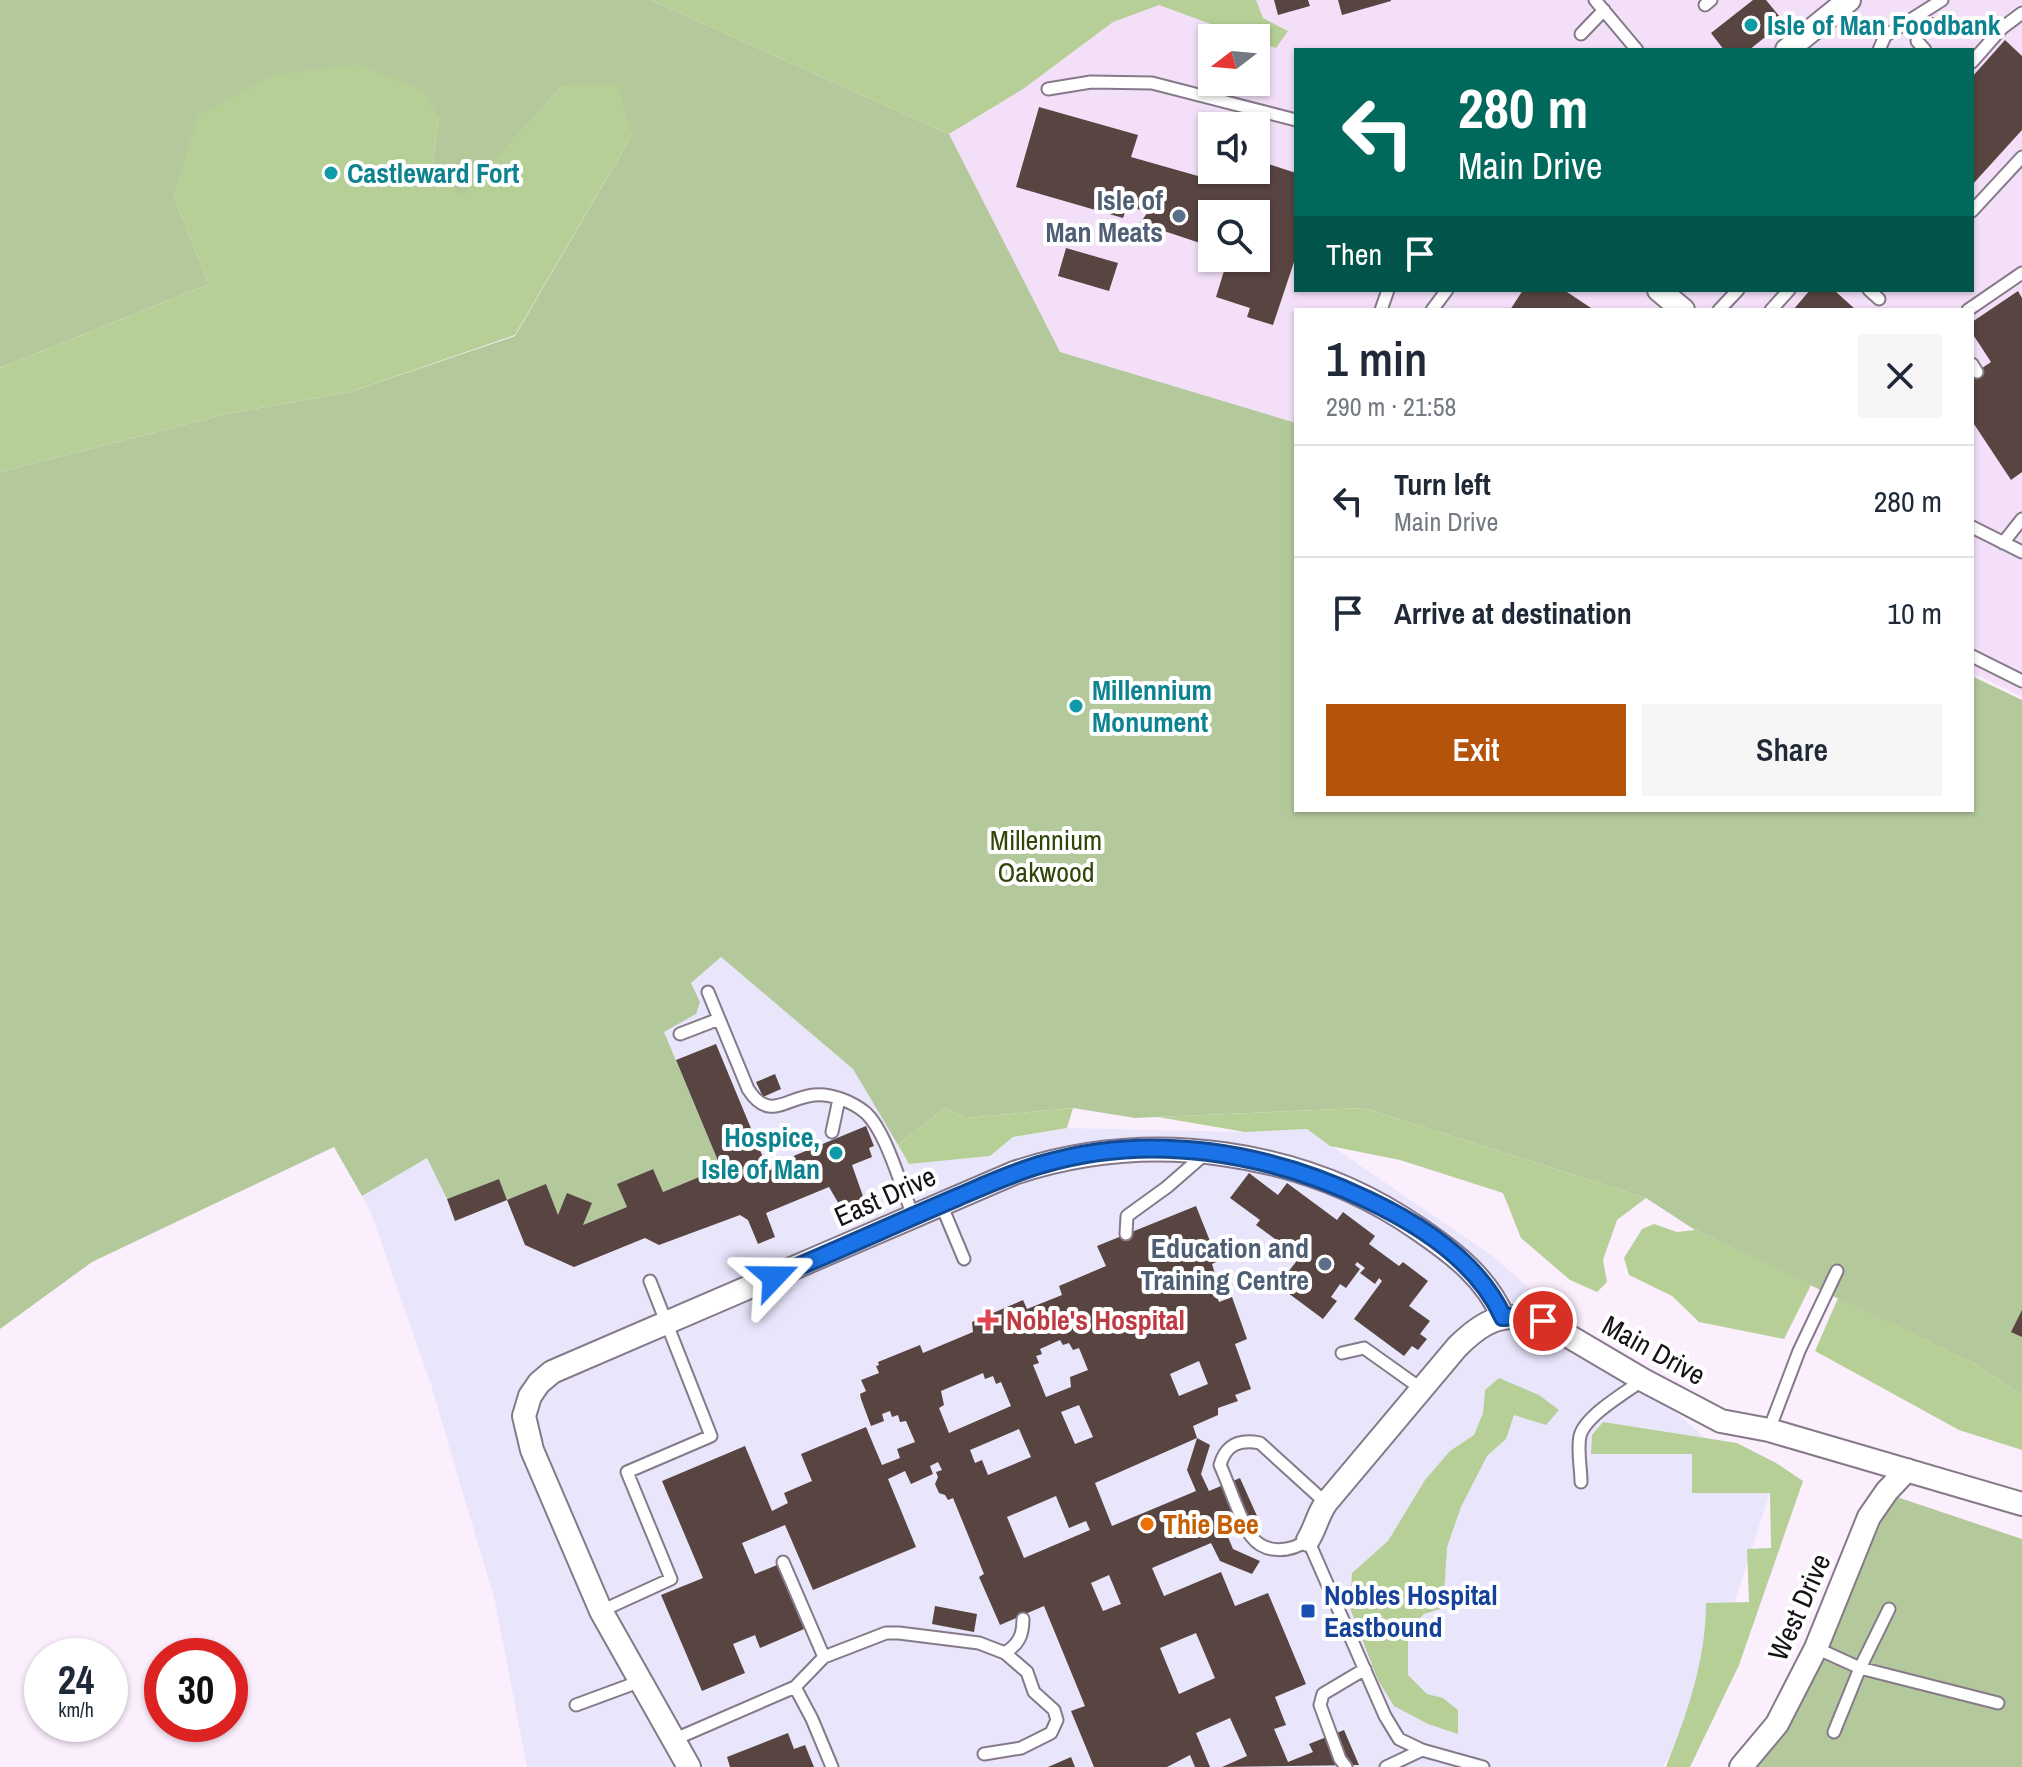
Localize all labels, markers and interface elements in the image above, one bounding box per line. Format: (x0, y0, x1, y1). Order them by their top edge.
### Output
place label: Isle of Man Foodbank (1767, 6, 2001, 44)
marker: Isle of Man Foodbank (1742, 16, 1760, 34)
north arrow (1198, 24, 1270, 96)
map controls (1198, 24, 1270, 272)
text: 280 m (1458, 70, 1588, 145)
icon: left (1326, 80, 1430, 184)
button: sound (1198, 112, 1270, 184)
text: Main Drive (1458, 142, 1602, 190)
place label: Castleward Fort (347, 154, 520, 192)
marker: Castleward Fort (322, 164, 340, 182)
place label: Isle of Man Meats (1046, 181, 1163, 251)
button: search (1198, 200, 1270, 272)
marker: Isle of Man Meats (1170, 207, 1188, 225)
icon: arrive (1398, 232, 1442, 276)
text: Then (1326, 234, 1382, 274)
text: 1 min (1326, 326, 1427, 391)
button: close (1858, 334, 1942, 418)
text: 290 m · 21:58 (1326, 389, 1456, 424)
text: Turn left (1394, 464, 1491, 504)
icon: left (1326, 479, 1370, 523)
text: 280 m (1874, 481, 1942, 521)
text: Main Drive (1394, 504, 1498, 539)
icon: arrive (1326, 591, 1370, 635)
text: Arrive at destination (1394, 593, 1632, 633)
text: 10 m (1887, 593, 1942, 633)
place label: Millennium Monument (1092, 671, 1212, 741)
marker: Millennium Monument (1067, 697, 1085, 715)
button: Exit (1326, 704, 1626, 796)
button: Share (1642, 704, 1942, 796)
park label: Millennium Oakwood (990, 821, 1102, 891)
place label: Hospice, Isle of Man (701, 1118, 820, 1188)
marker: Hospice, Isle of Man (827, 1144, 845, 1162)
street label: East Drive (828, 1157, 942, 1235)
place label: Education and Training Centre (1141, 1229, 1309, 1299)
position arrow (732, 1235, 816, 1319)
marker: Education and Training Centre (1316, 1255, 1334, 1273)
pin (1509, 1287, 1577, 1355)
icon: arrive (1521, 1299, 1565, 1343)
place label: Noble's Hospital (1006, 1301, 1185, 1339)
street label: Main Drive (1596, 1306, 1712, 1394)
marker: Noble's Hospital (977, 1309, 999, 1331)
place label: Thie Bee (1163, 1505, 1259, 1543)
marker: Thie Bee (1138, 1515, 1156, 1533)
street label: West Drive (1759, 1548, 1839, 1666)
place label: Nobles Hospital Eastbound (1324, 1576, 1498, 1646)
marker: Nobles Hospital Eastbound (1299, 1602, 1317, 1620)
speed limit sign: 30 (144, 1638, 248, 1742)
text: 24 (58, 1653, 94, 1706)
text: km/h (58, 1696, 94, 1723)

